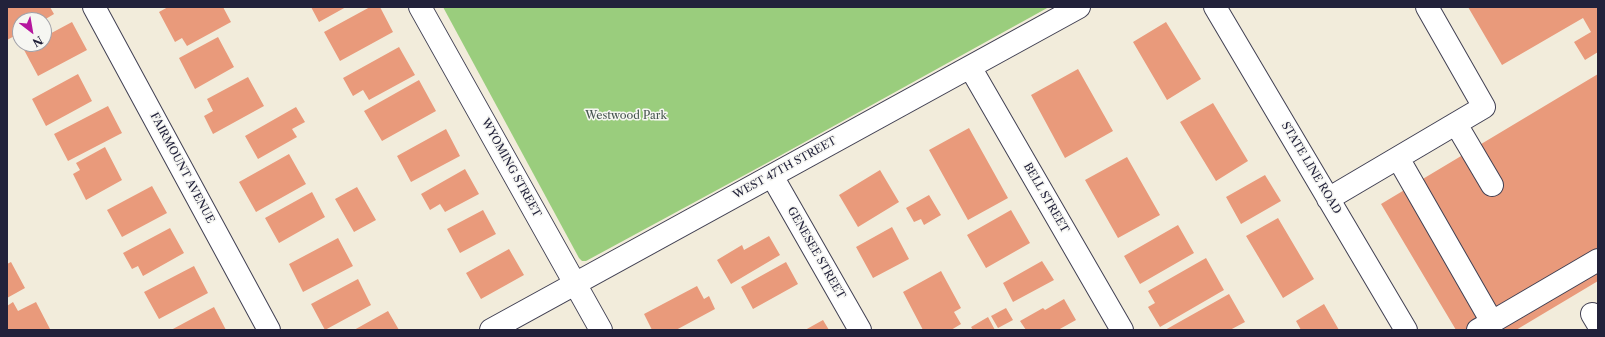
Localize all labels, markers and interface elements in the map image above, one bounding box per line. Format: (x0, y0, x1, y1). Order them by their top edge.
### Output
north arrow (12, 12, 52, 52)
text: N (30, 33, 45, 50)
park label: Westwood Park (585, 109, 667, 123)
street label: FAIRMOUNT AVENUE (147, 110, 217, 226)
street label: WYOMING STREET (478, 116, 544, 220)
street label: STATE LINE ROAD (1278, 120, 1344, 216)
street label: WEST 47TH STREET (731, 134, 839, 202)
street label: BELL STREET (1021, 161, 1071, 235)
street label: GENESEE STREET (784, 205, 848, 301)

